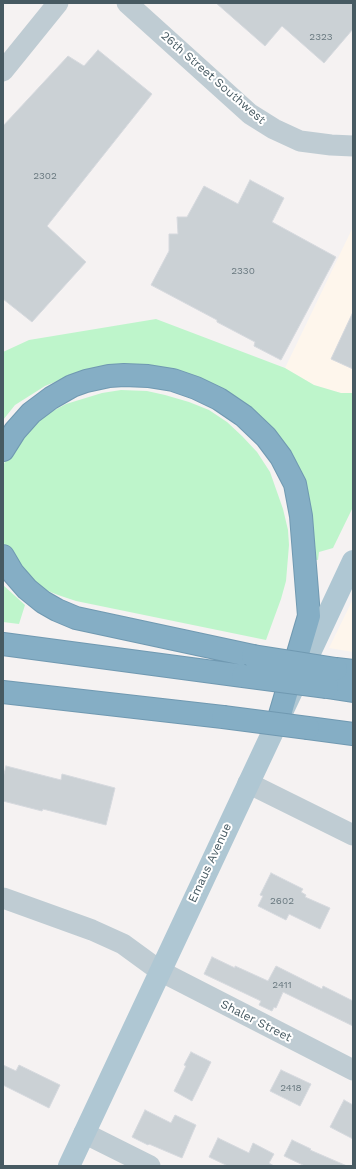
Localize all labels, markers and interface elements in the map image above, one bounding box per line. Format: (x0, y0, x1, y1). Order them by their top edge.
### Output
street label: 26th Street Southwest (158, 29, 268, 127)
house number: 2323 (309, 31, 333, 43)
house number: 2302 (33, 170, 57, 182)
house number: 2330 (231, 265, 255, 277)
street label: Emaus Avenue (185, 821, 235, 905)
house number: 2602 (270, 895, 294, 907)
house number: 2411 (272, 979, 292, 991)
street label: Shaler Street (218, 997, 294, 1045)
house number: 2418 (280, 1082, 302, 1094)

